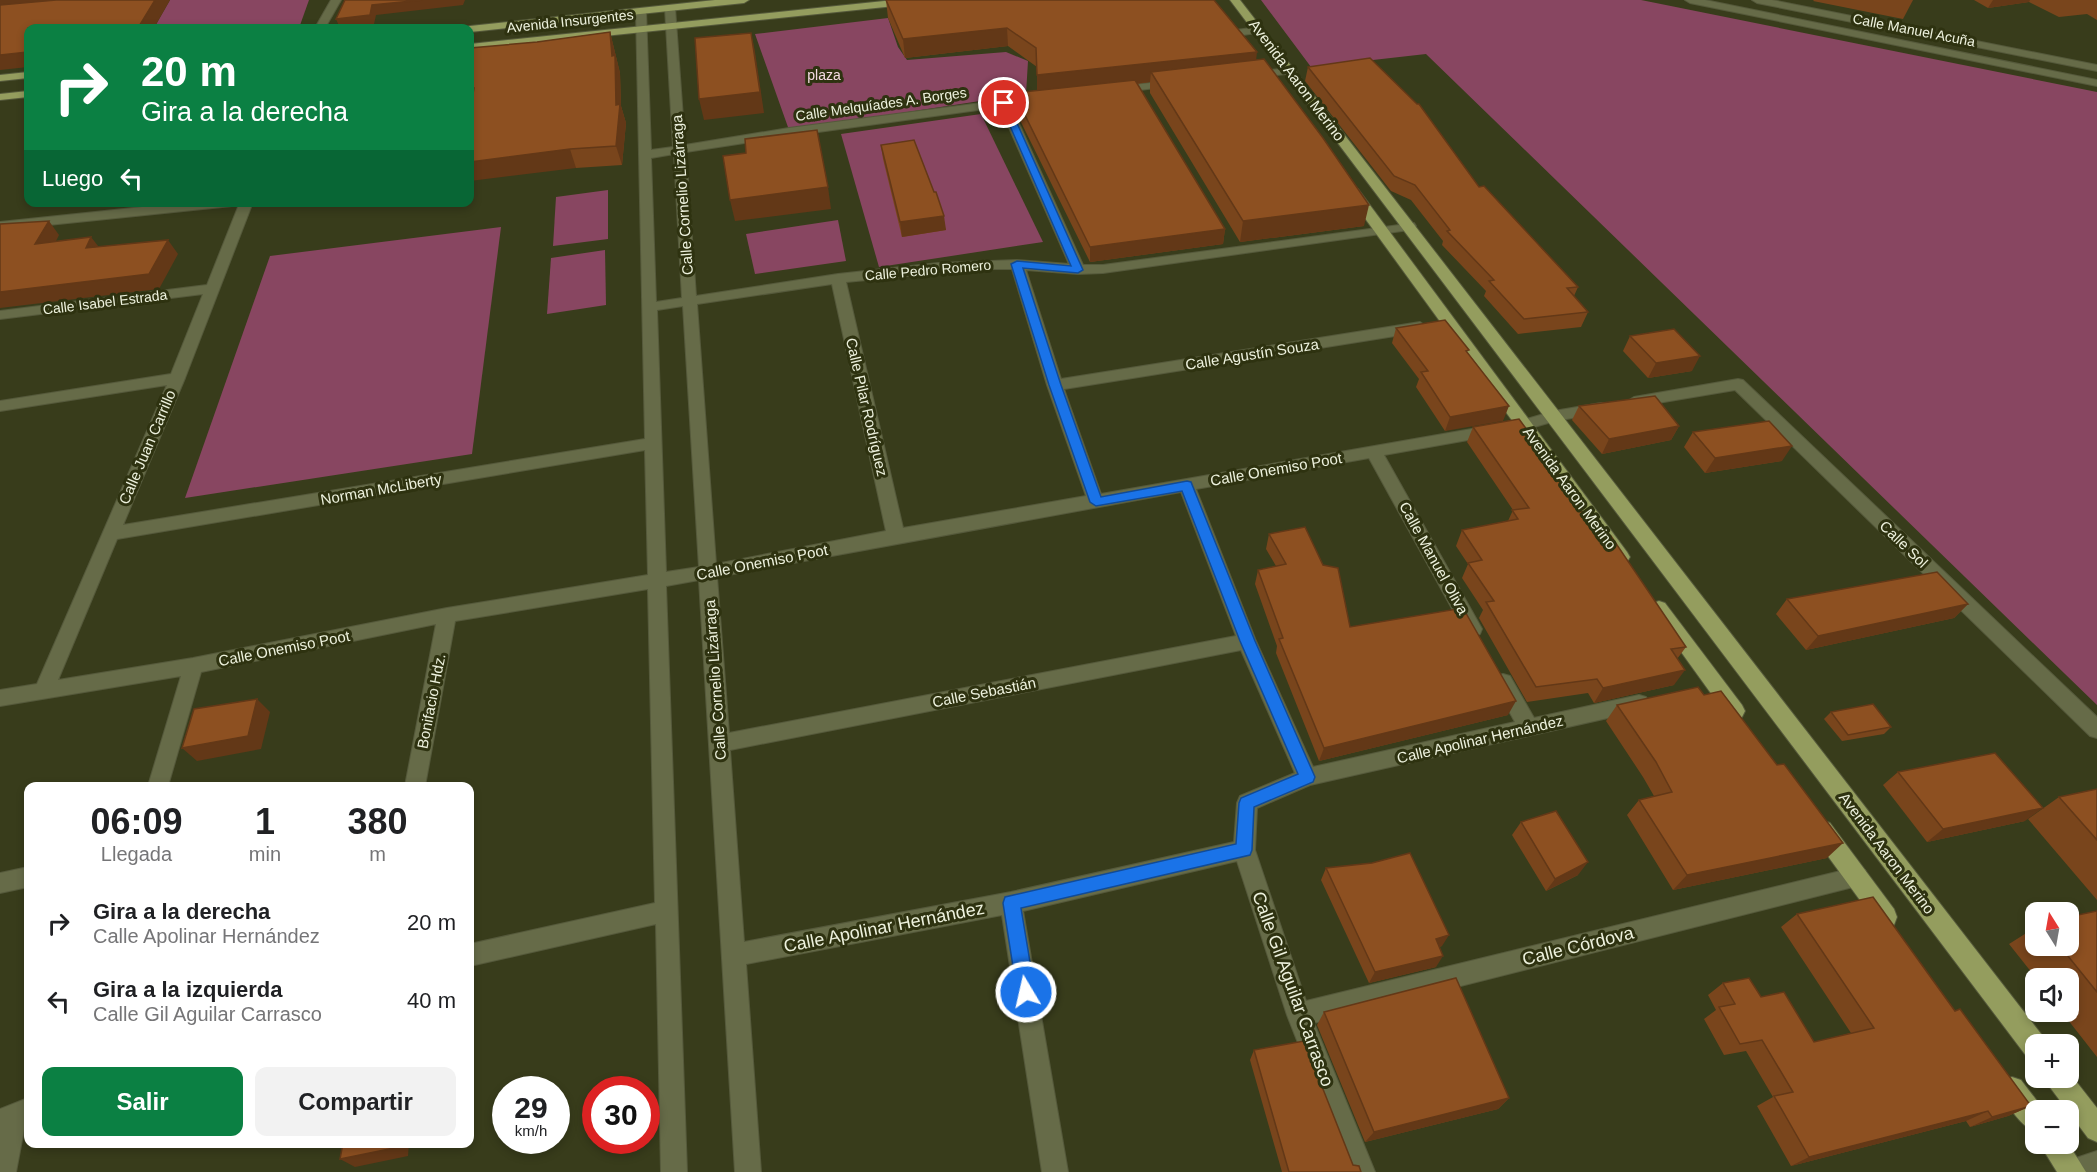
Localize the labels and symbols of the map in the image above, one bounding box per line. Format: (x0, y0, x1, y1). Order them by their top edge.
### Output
street label: Avenida Insurgentes (506, 6, 634, 36)
street label: Calle Manuel Acuña (1851, 10, 1977, 50)
street label: Avenida Aaron Merino (1246, 16, 1348, 144)
park label: plaza (807, 67, 841, 83)
pin (978, 77, 1029, 128)
street label: Calle Melquíades A. Borges (794, 84, 968, 124)
street label: Calle Cornelio Lizárraga (668, 113, 696, 276)
street label: Calle Pedro Romero (864, 256, 992, 283)
street label: Calle Isabel Estrada (42, 286, 168, 318)
street label: Calle Agustín Souza (1184, 335, 1321, 373)
street label: Calle Pilar Rodríguez (843, 336, 891, 478)
street label: Calle Juan Carrillo (115, 387, 179, 507)
street label: Avenida Aaron Merino (1520, 423, 1620, 553)
street label: Calle Onemiso Poot (1209, 449, 1344, 489)
street label: Norman McLiberty (319, 470, 443, 508)
street label: Calle Manuel Oliva (1396, 499, 1472, 618)
street label: Calle Sol (1877, 517, 1931, 571)
street label: Calle Onemiso Poot (695, 541, 830, 583)
street label: Calle Cornelio Lizárraga (701, 598, 729, 761)
street label: Calle Onemiso Poot (217, 627, 352, 669)
street label: Bonifacio Hdz. (413, 652, 449, 750)
street label: Calle Sebastián (931, 674, 1037, 710)
street label: Calle Apolinar Hernández (1395, 712, 1565, 766)
street label: Avenida Aaron Merino (1836, 789, 1938, 917)
street label: Calle Gil Aguilar Carrasco (1248, 889, 1338, 1089)
street label: Calle Apolinar Hernández (782, 898, 986, 956)
north arrow (2025, 902, 2079, 956)
street label: Calle Córdova (1520, 922, 1637, 970)
position arrow (994, 960, 1058, 1024)
speed limit sign: 30 (582, 1076, 660, 1154)

